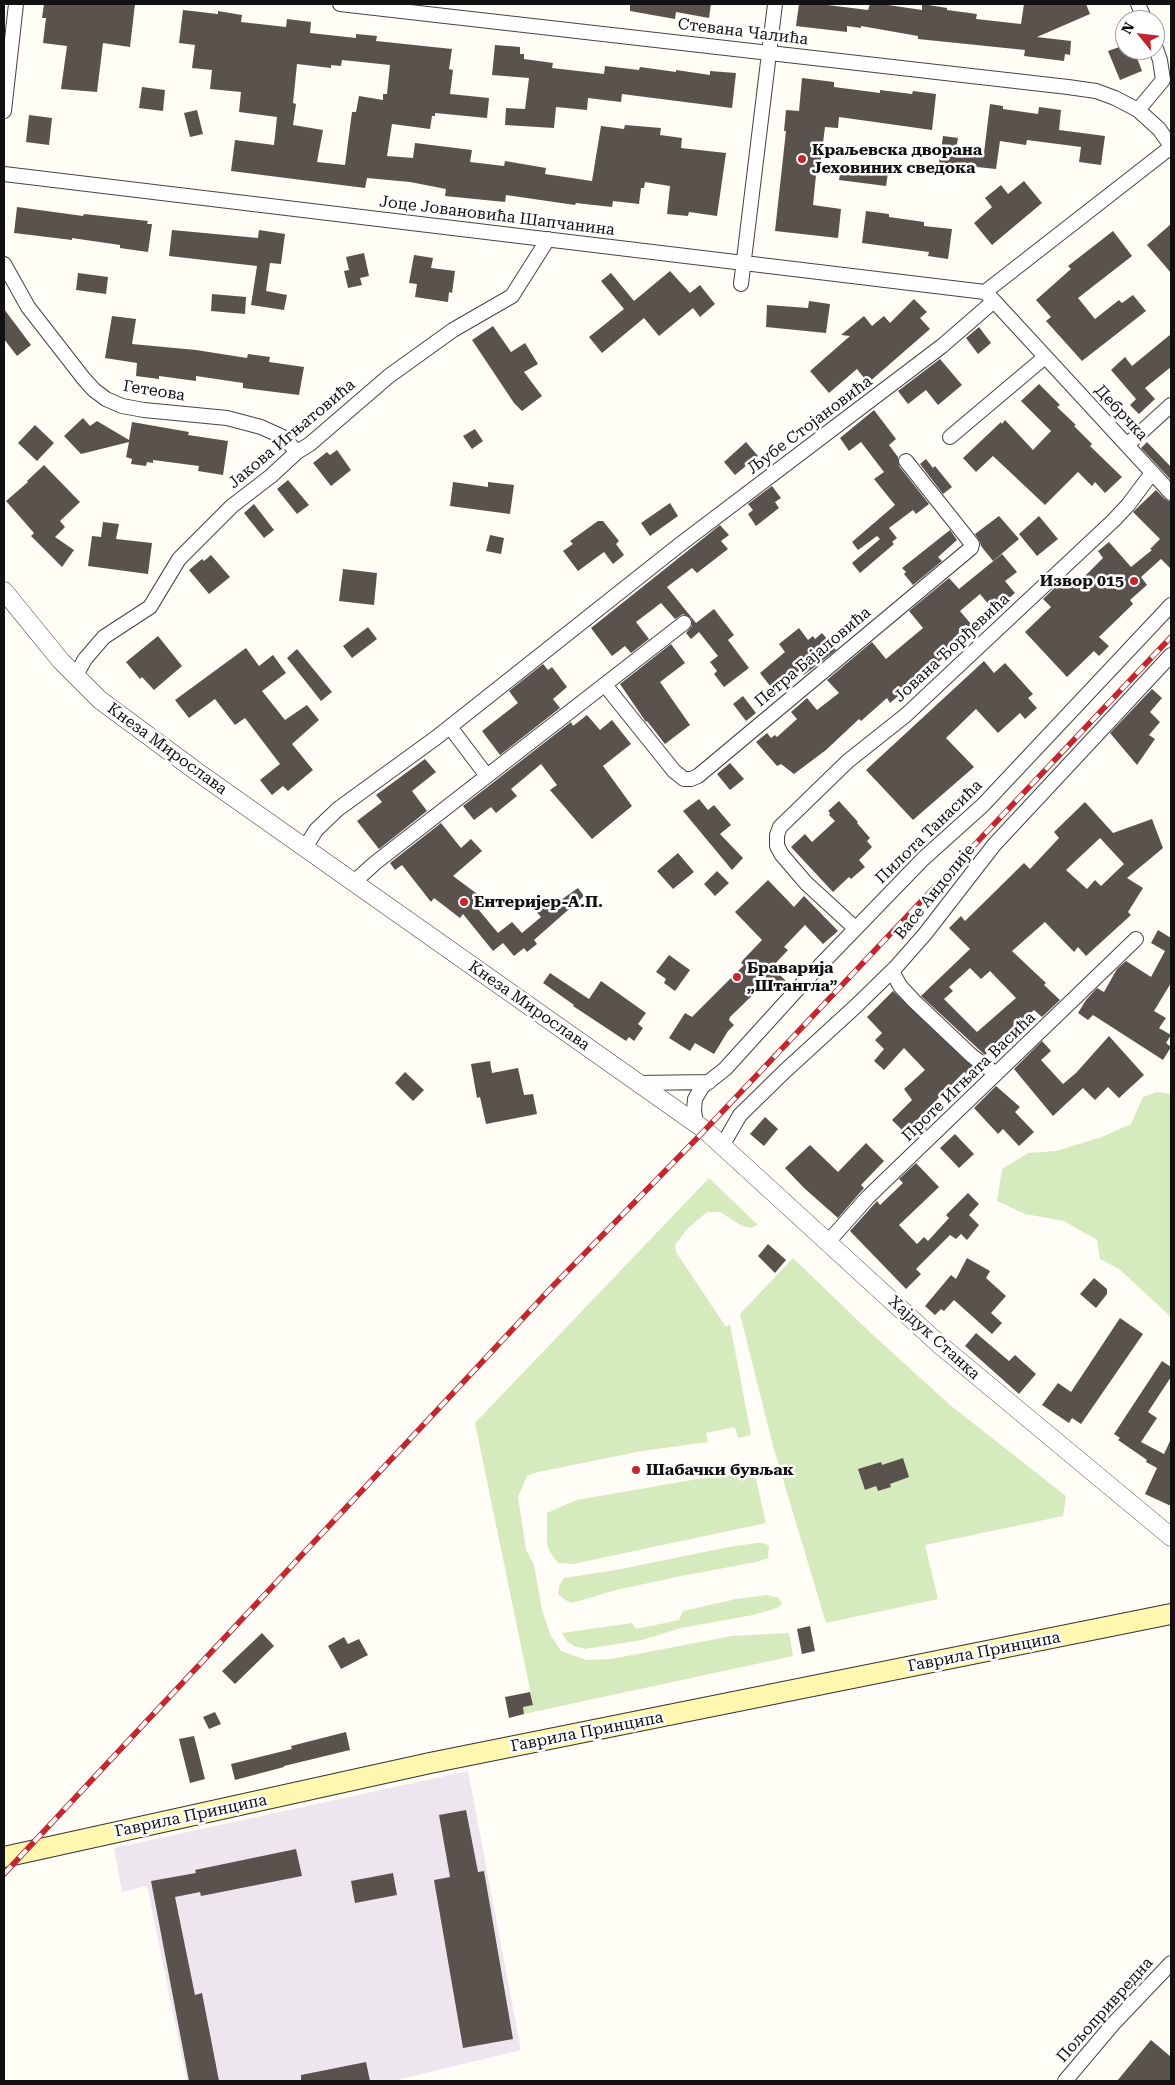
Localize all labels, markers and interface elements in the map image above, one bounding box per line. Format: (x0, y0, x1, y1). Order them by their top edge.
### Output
north arrow (1115, 10, 1165, 60)
street label: Стевана Чалића (677, 14, 809, 50)
text: N (1118, 20, 1137, 37)
place label: Краљевска дворана Јеховиних сведока (812, 140, 982, 178)
marker: Краљевска дворана Јеховиних сведока (796, 153, 808, 165)
street label: Јоце Јовановића Шапчанина (378, 192, 616, 240)
street label: Љубе Стојановића (744, 372, 876, 478)
street label: Јакова Игњатовића (225, 375, 359, 493)
street label: Гетеова (122, 377, 186, 405)
street label: Дебрчка (1090, 381, 1152, 445)
place label: Извор 015 (1040, 571, 1124, 591)
marker: Извор 015 (1128, 575, 1140, 587)
street label: Јована Ђорђевића (890, 590, 1014, 706)
street label: Петра Бајаловића (751, 603, 875, 711)
street label: Кнеза Мирослава (103, 699, 231, 799)
street label: Пилота Танасића (872, 776, 986, 888)
street label: Васе Андолије (891, 841, 979, 943)
place label: Ентеријер-А.П. (474, 892, 603, 912)
marker: Ентеријер-А.П. (458, 896, 470, 908)
street label: Кнеза Мирослава (465, 957, 593, 1055)
place label: Браварија „Штангла” (747, 958, 837, 996)
marker: Браварија „Штангла” (731, 971, 743, 983)
street label: Проте Игњата Васића (898, 1008, 1040, 1146)
street label: Хајдук Станка (884, 1292, 984, 1384)
place label: Шабачки бувљак (646, 1460, 794, 1480)
marker: Шабачки бувљак (630, 1464, 642, 1476)
street label: Гаврила Принципа (906, 1628, 1062, 1676)
street label: Гаврила Принципа (509, 1708, 665, 1756)
street label: Гаврила Принципа (113, 1790, 269, 1842)
street label: Пољопривредна (1053, 1954, 1157, 2066)

